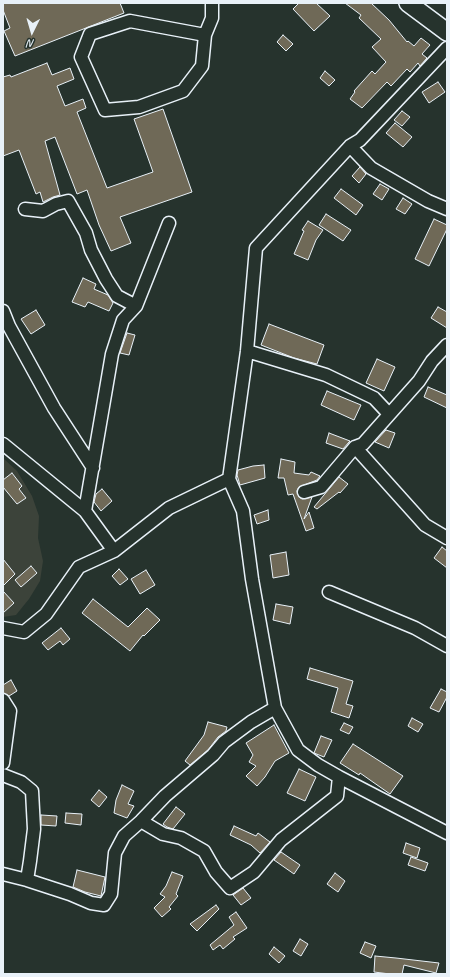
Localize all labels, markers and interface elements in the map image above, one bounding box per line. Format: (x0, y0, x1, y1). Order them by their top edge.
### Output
north arrow (12, 12, 52, 52)
text: N (27, 37, 35, 51)

